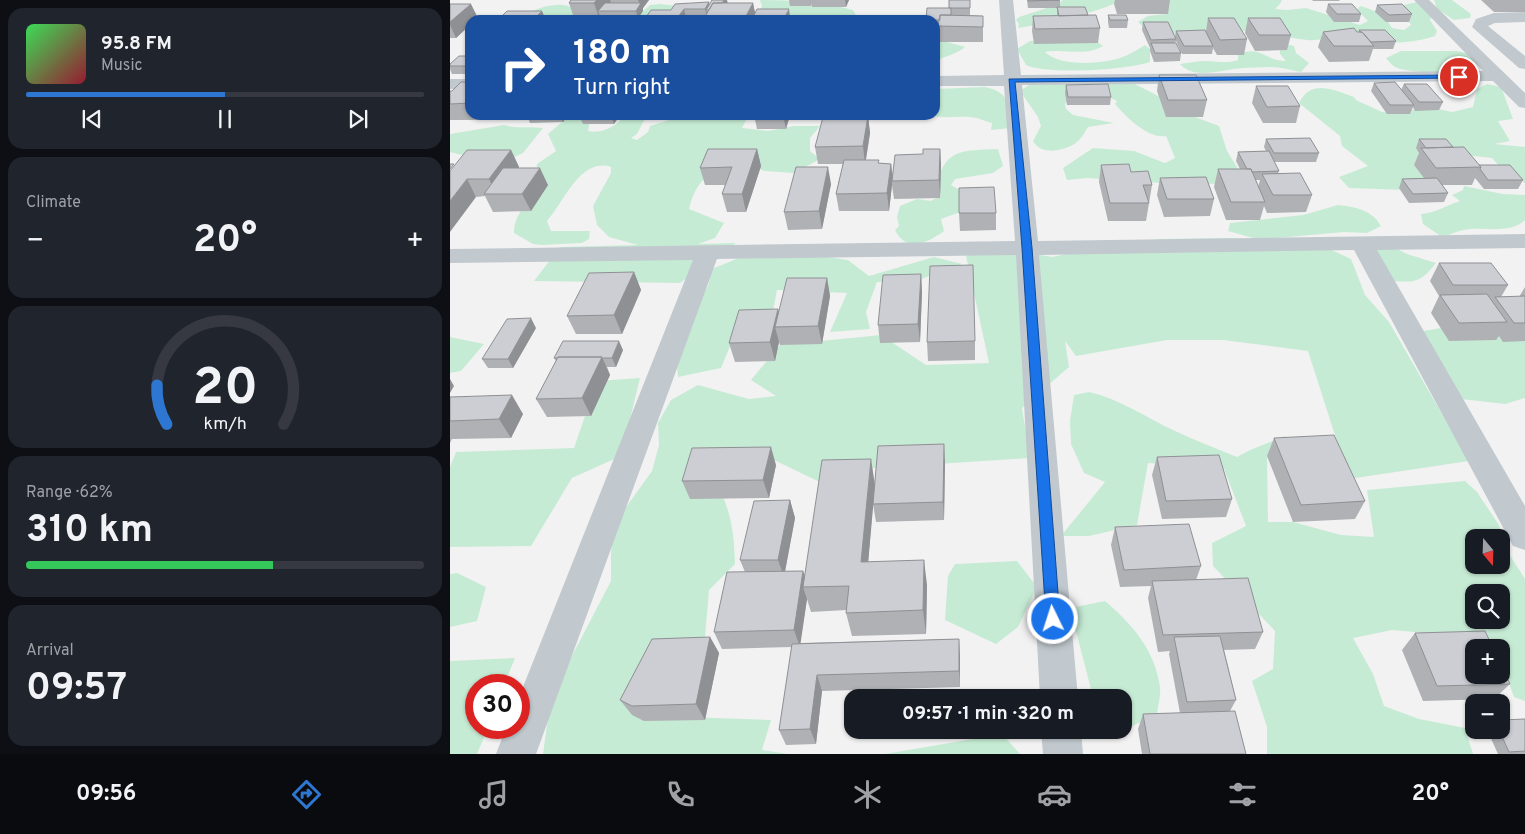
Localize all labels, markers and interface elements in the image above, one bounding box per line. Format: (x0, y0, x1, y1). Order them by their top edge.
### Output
text: 95.8 FM (101, 32, 172, 56)
text: 180 m (573, 32, 671, 76)
icon: right (490, 35, 555, 100)
text: Music (101, 56, 142, 76)
pin (1438, 56, 1480, 98)
icon: arrive (1445, 63, 1473, 91)
text: Turn right (573, 75, 670, 102)
icon: previous (78, 105, 106, 133)
icon: pause (211, 105, 239, 133)
icon: next (344, 105, 372, 133)
text: Climate (26, 193, 81, 213)
text: 20° (193, 217, 257, 266)
text: − (26, 224, 44, 260)
text: + (406, 224, 424, 260)
text: 20 (192, 357, 258, 423)
text: km/h (203, 413, 247, 436)
text: Range · 62% (26, 483, 113, 503)
text: 310 km (26, 507, 153, 556)
north arrow (1465, 529, 1510, 574)
map controls (1465, 529, 1510, 739)
button: search (1465, 584, 1510, 629)
position arrow (1026, 592, 1078, 644)
button: + (1465, 639, 1510, 684)
text: Arrival (26, 641, 74, 661)
text: 09:57 (26, 665, 127, 714)
speed limit sign: 30 (465, 674, 530, 739)
button: − (1465, 694, 1510, 739)
text: 09:57 · 1 min · 320 m (902, 702, 1074, 726)
icon: directions (289, 777, 324, 812)
icon: music (476, 777, 511, 812)
icon: phone (663, 777, 698, 812)
icon: climate (850, 777, 885, 812)
icon: car (1037, 777, 1072, 812)
icon: filters (1225, 777, 1260, 812)
text: 09:56 (76, 781, 136, 808)
text: 20° (1412, 781, 1449, 808)

